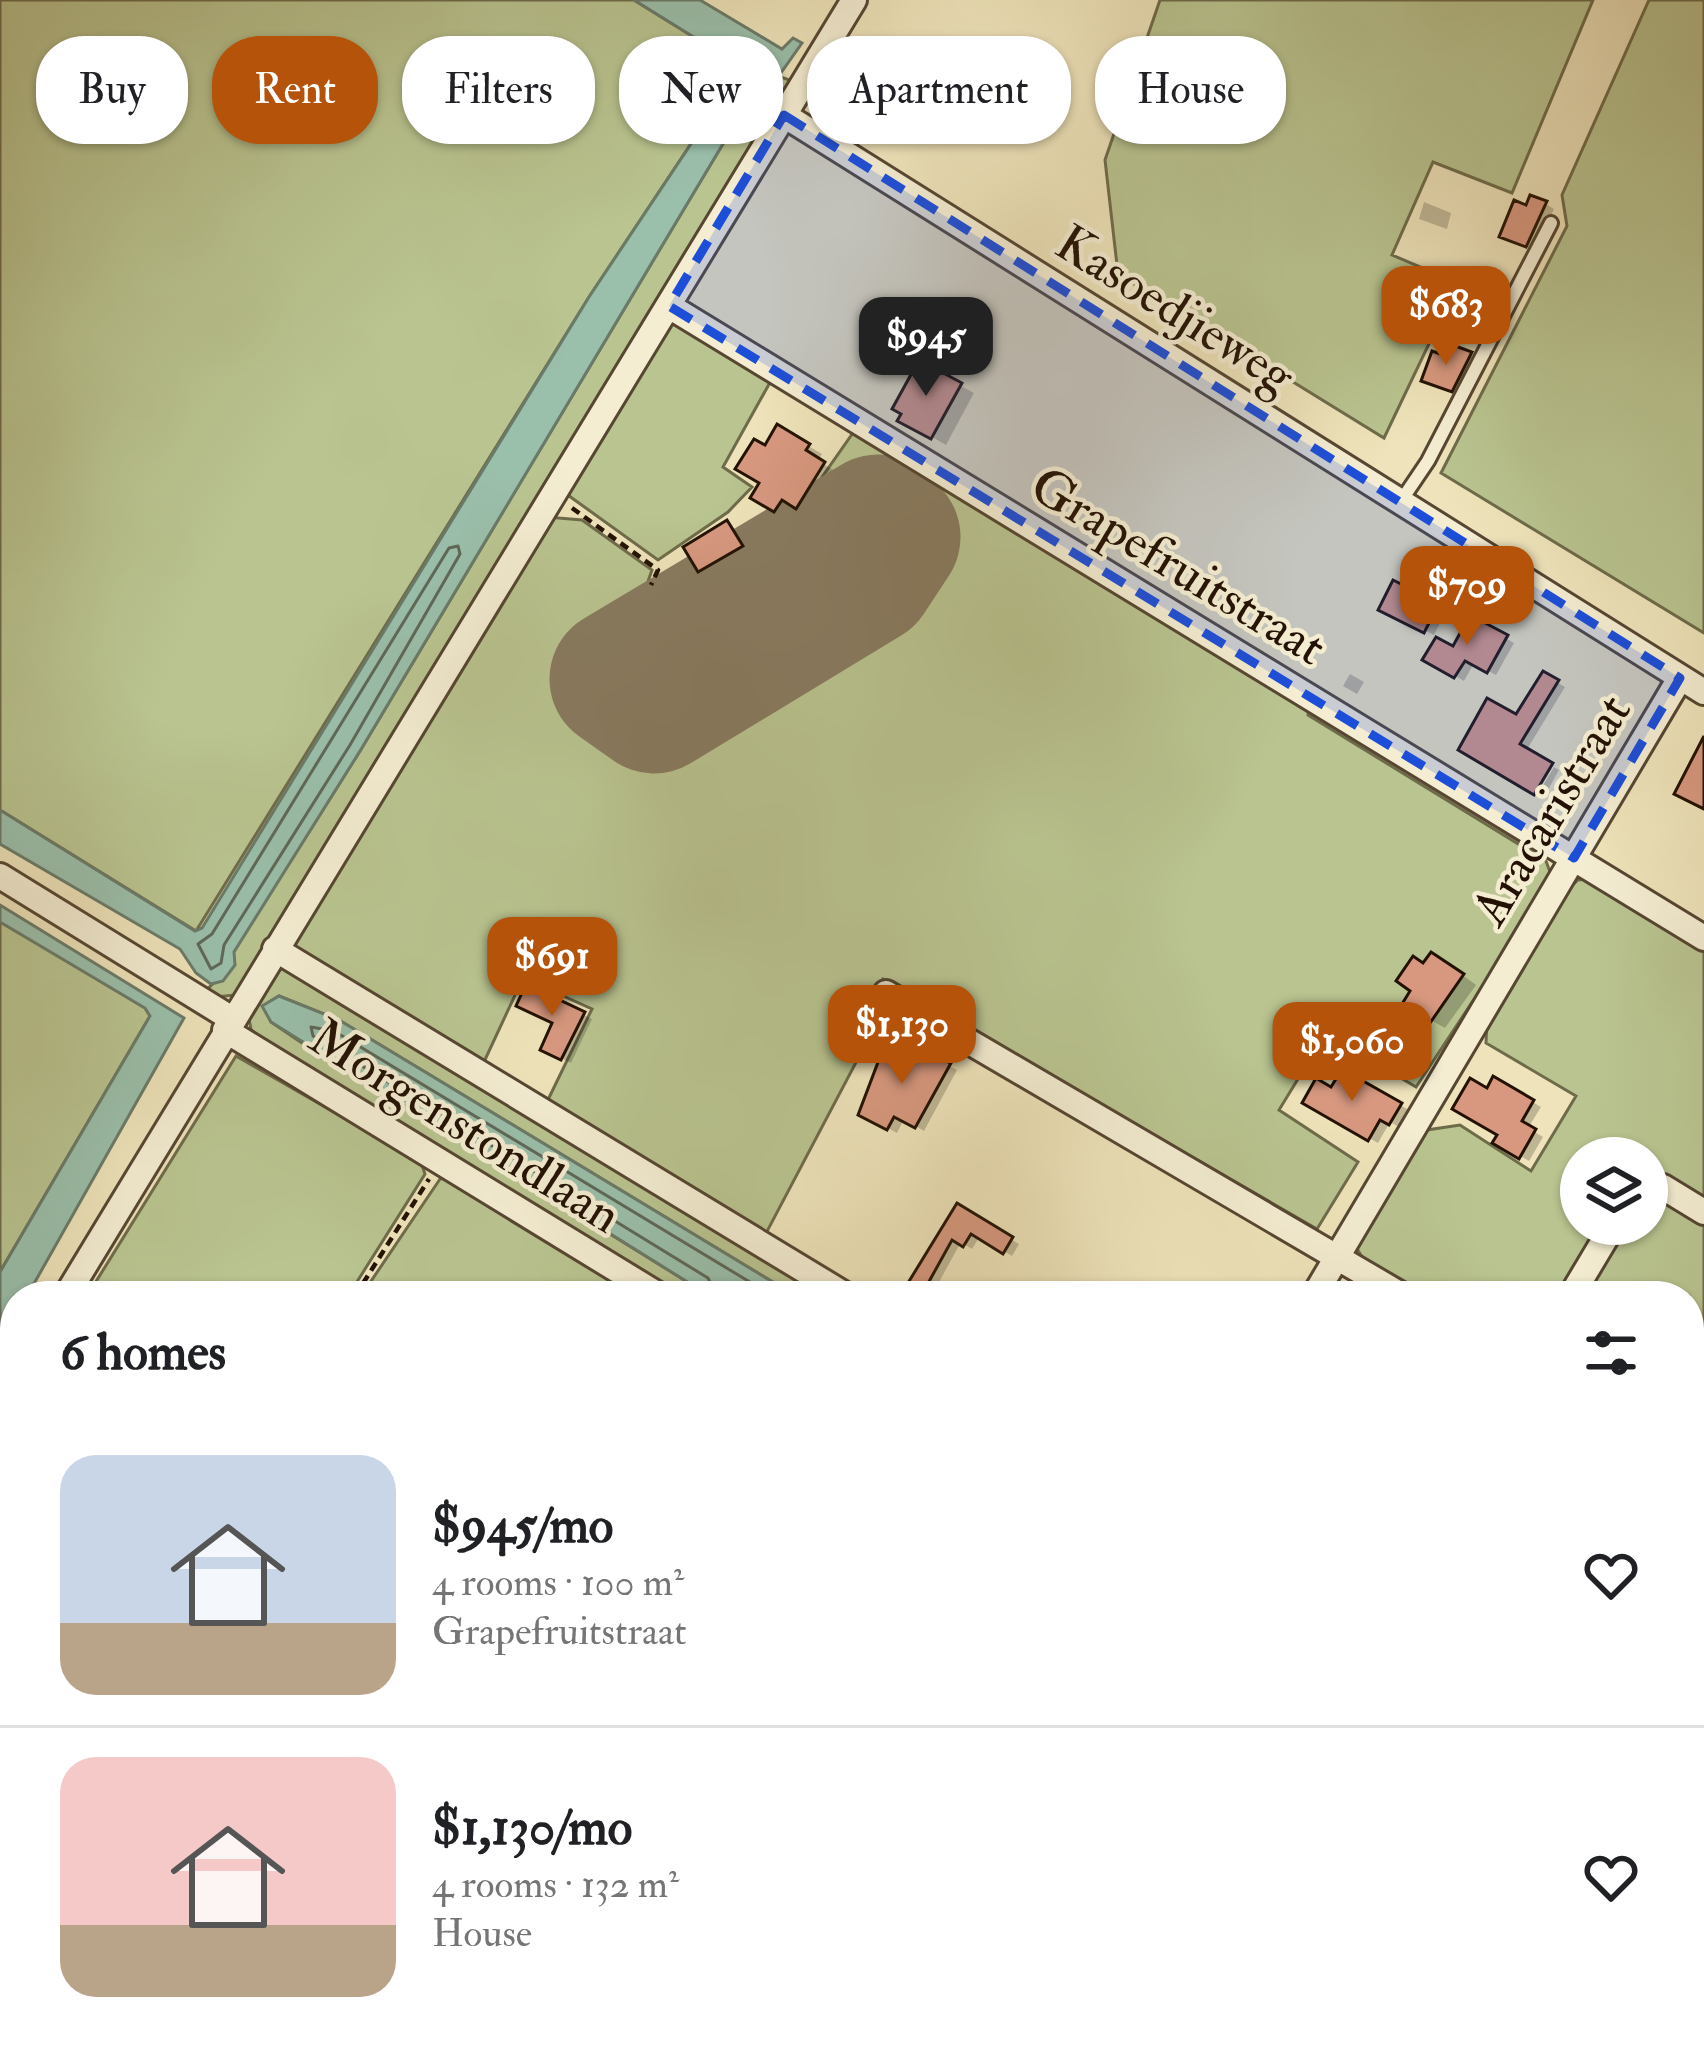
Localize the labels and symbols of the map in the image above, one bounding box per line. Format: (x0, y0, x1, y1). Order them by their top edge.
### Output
street label: Kasoedjieweg (1044, 211, 1307, 409)
pin: $683 (1375, 266, 1517, 368)
pin: $945 (855, 297, 997, 399)
street label: Grapefruitstraat (1019, 453, 1337, 680)
pin: $709 (1396, 546, 1538, 648)
street label: Aracaristraat (1457, 683, 1646, 938)
pin: $691 (481, 917, 623, 1019)
pin: $1,130 (804, 985, 1000, 1087)
pin: $1,060 (1254, 1002, 1450, 1104)
street label: Morgenstondlaan (297, 1005, 633, 1248)

